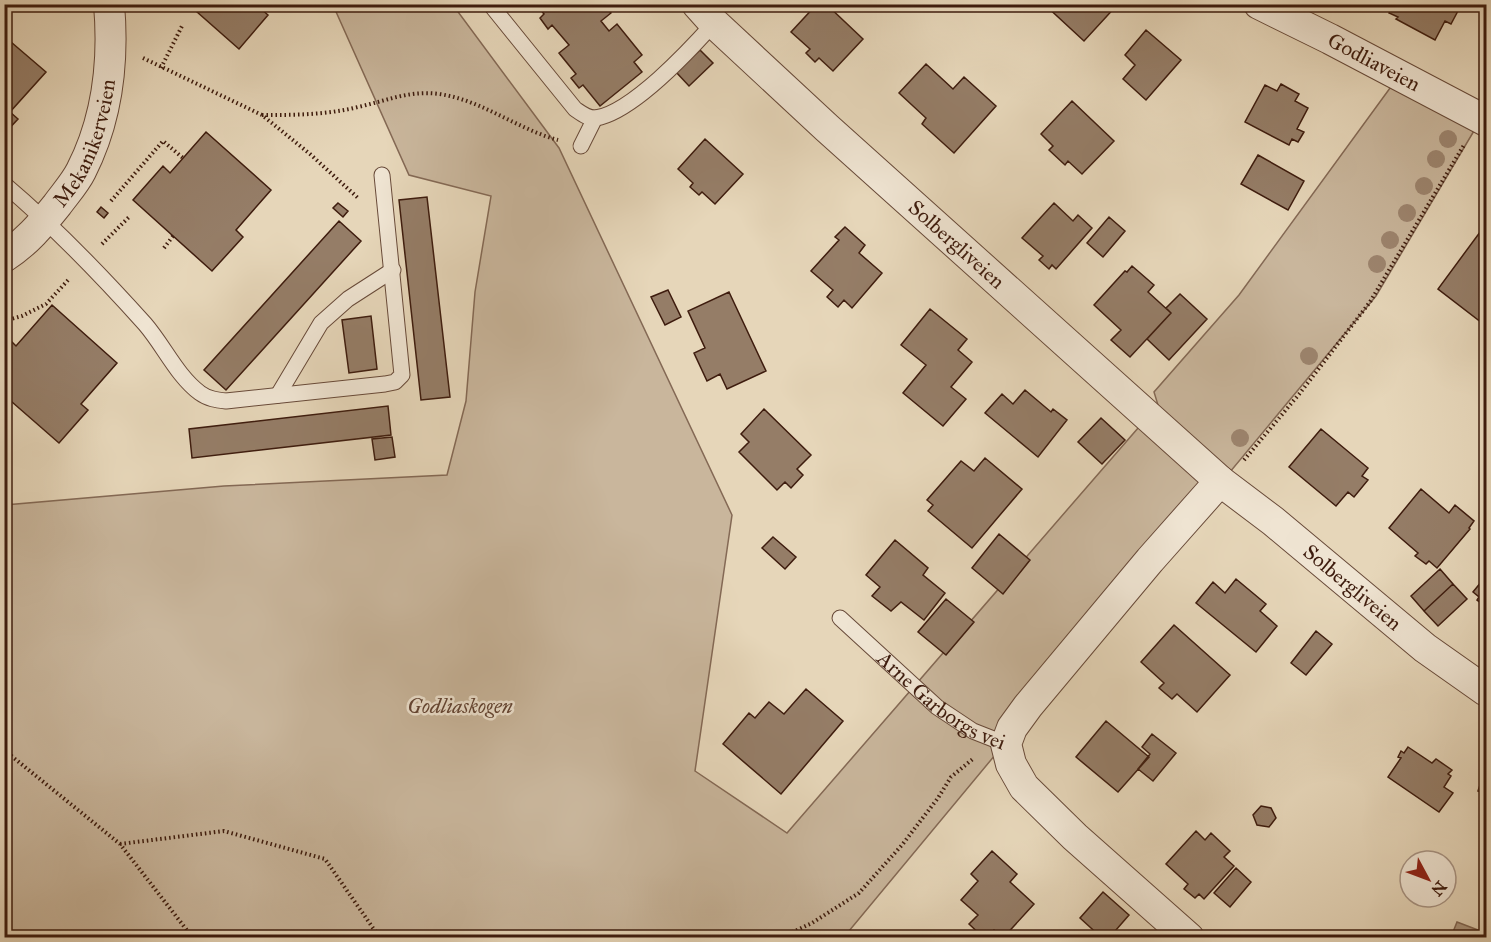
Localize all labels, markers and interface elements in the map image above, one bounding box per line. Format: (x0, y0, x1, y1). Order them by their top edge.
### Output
street label: Godliaveien (1323, 27, 1425, 97)
street label: Mekanikerveien (47, 77, 121, 212)
street label: Solbergliveien (903, 194, 1010, 294)
street label: Solbergliveien (1298, 539, 1407, 636)
street label: Arne Garborgs vei (871, 645, 1010, 756)
park label: Godliaskogen (407, 693, 513, 719)
north arrow (1398, 849, 1458, 909)
text: N (1427, 877, 1451, 900)

